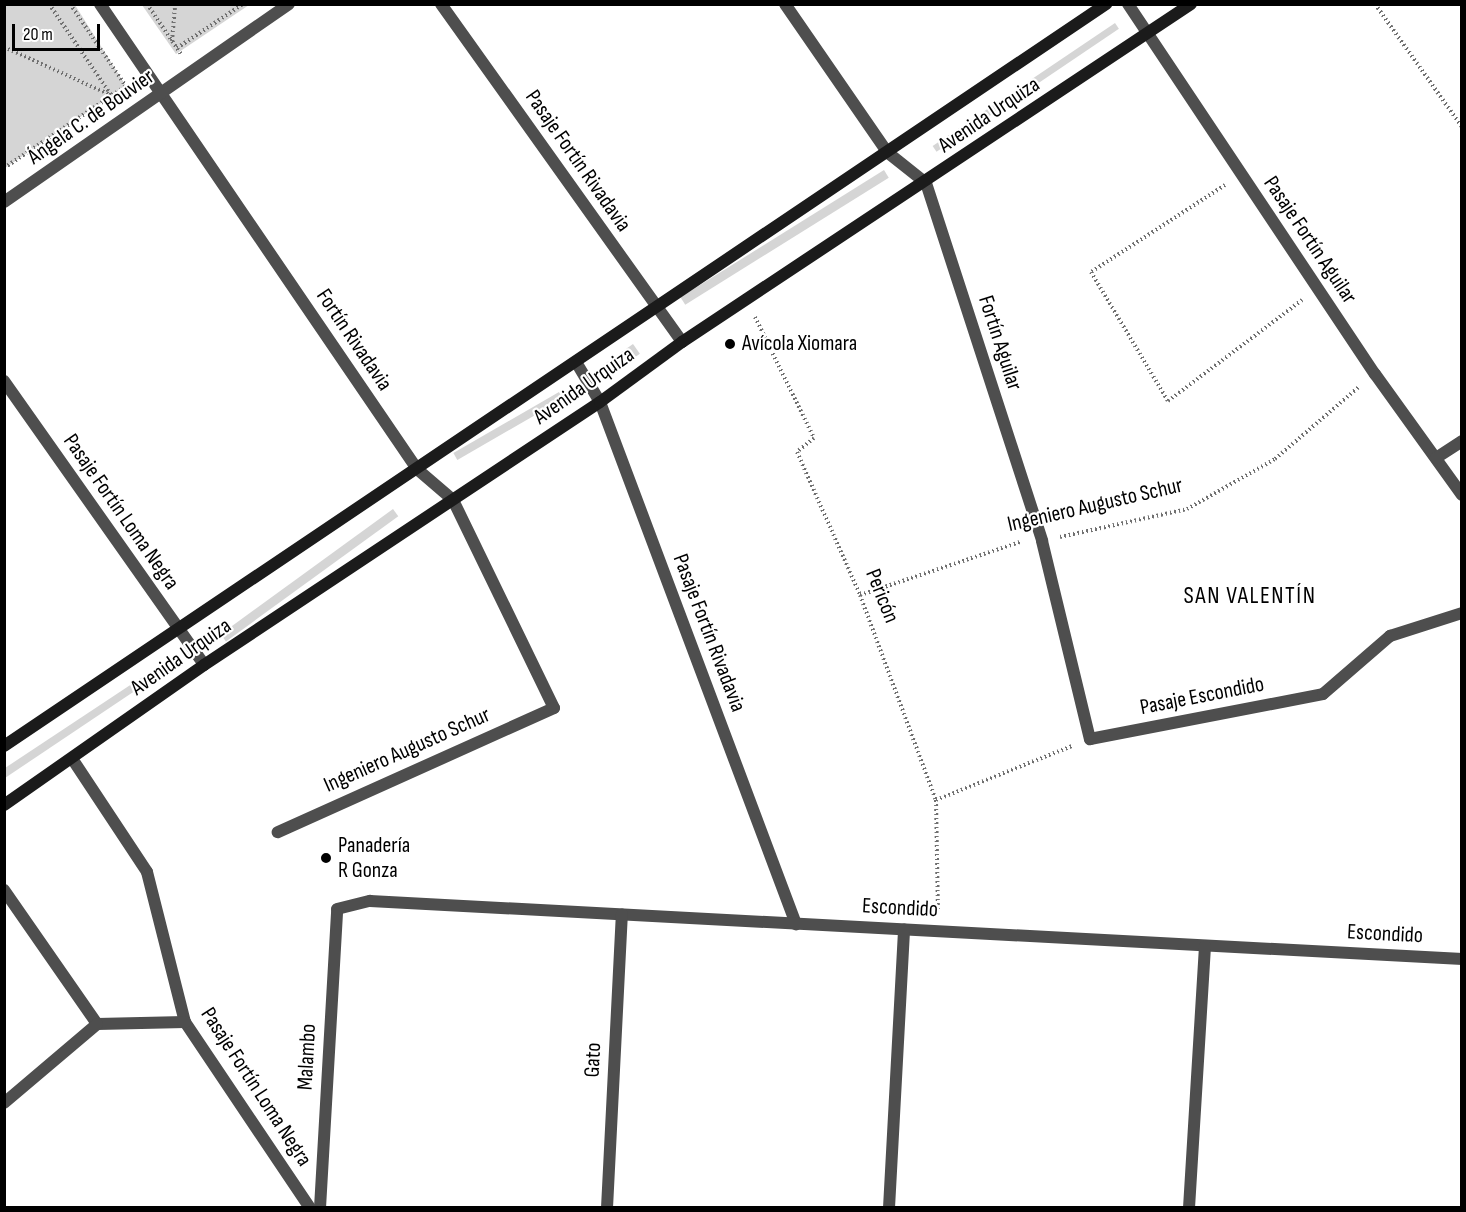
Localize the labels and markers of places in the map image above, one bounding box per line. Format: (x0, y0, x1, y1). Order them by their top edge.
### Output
place label: Avícola Xiomara (742, 331, 857, 357)
marker: Avícola Xiomara (723, 337, 737, 351)
place label: Panadería R Gonza (338, 832, 410, 884)
marker: Panadería R Gonza (319, 851, 333, 865)

